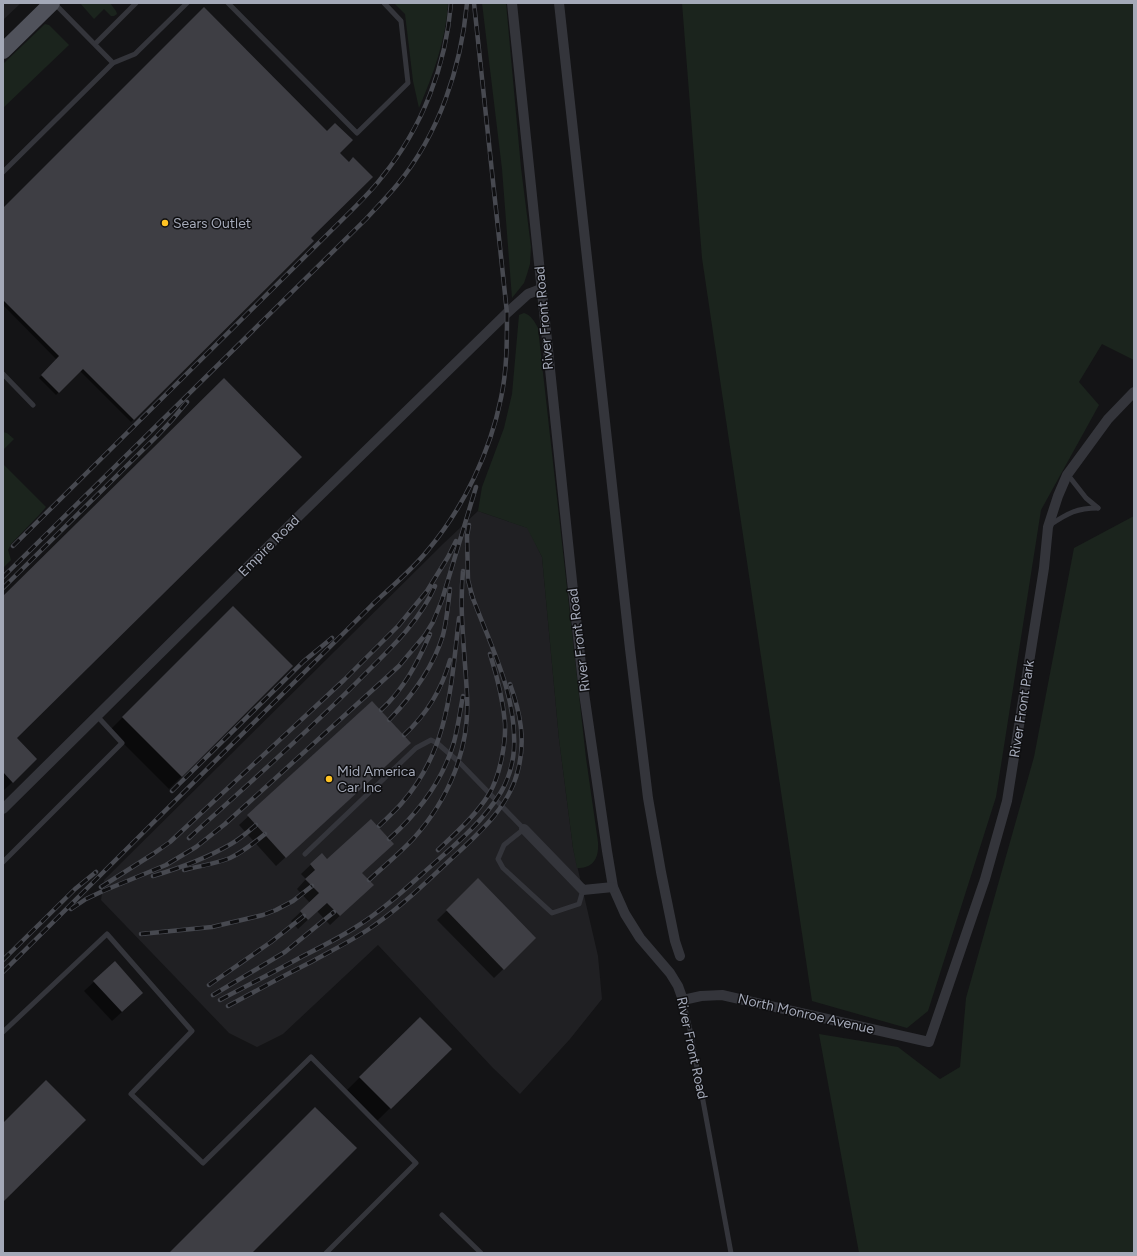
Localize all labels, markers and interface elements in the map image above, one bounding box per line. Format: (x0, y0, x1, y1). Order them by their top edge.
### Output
place label: Sears Outlet (173, 215, 251, 232)
marker: Sears Outlet (160, 218, 170, 228)
street label: River Front Road (531, 265, 557, 371)
street label: Empire Road (235, 512, 303, 580)
street label: River Front Road (564, 587, 594, 693)
street label: River Front Park (1006, 659, 1038, 759)
place label: Mid America Car Inc (337, 763, 415, 796)
marker: Mid America Car Inc (324, 774, 334, 784)
street label: North Monroe Avenue (736, 990, 876, 1038)
street label: River Front Road (673, 995, 711, 1101)

